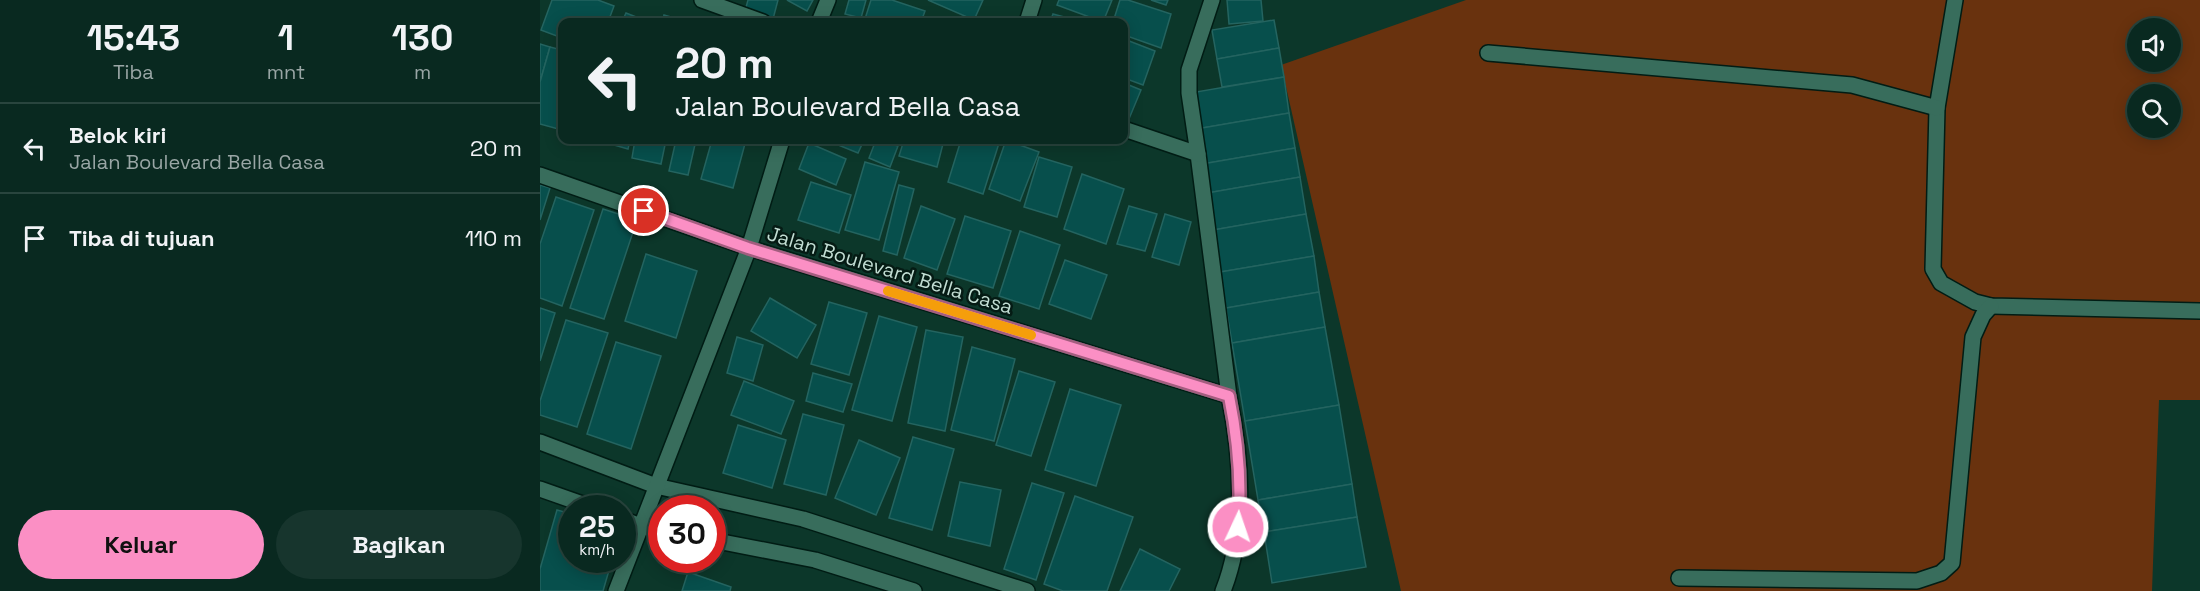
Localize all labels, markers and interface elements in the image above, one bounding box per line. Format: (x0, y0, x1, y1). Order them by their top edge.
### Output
text: 15:43 (87, 15, 180, 61)
text: 1 (278, 15, 294, 61)
text: 130 (392, 15, 453, 61)
map controls (2127, 18, 2181, 138)
button: sound (2127, 18, 2181, 72)
text: 20 m (675, 37, 774, 90)
icon: left (576, 42, 654, 120)
text: Tiba (113, 59, 154, 85)
text: mnt (267, 59, 305, 85)
text: m (414, 59, 431, 85)
button: search (2127, 84, 2181, 138)
text: Jalan Boulevard Bella Casa (675, 89, 1020, 124)
text: Belok kiri (69, 121, 166, 149)
icon: left (18, 132, 51, 165)
text: 20 m (470, 134, 522, 162)
text: Jalan Boulevard Bella Casa (69, 149, 325, 175)
pin (618, 185, 669, 236)
icon: arrive (627, 194, 660, 227)
street label: Jalan Boulevard Bella Casa (764, 220, 1016, 320)
icon: arrive (18, 222, 51, 255)
text: Tiba di tujuan (69, 224, 215, 252)
text: 110 m (465, 224, 522, 252)
speed limit sign: 30 (648, 495, 726, 573)
position arrow (1206, 495, 1270, 559)
text: 25 (579, 507, 615, 546)
button: Keluar (18, 510, 264, 579)
button: Bagikan (276, 510, 522, 579)
text: km/h (579, 540, 615, 559)

